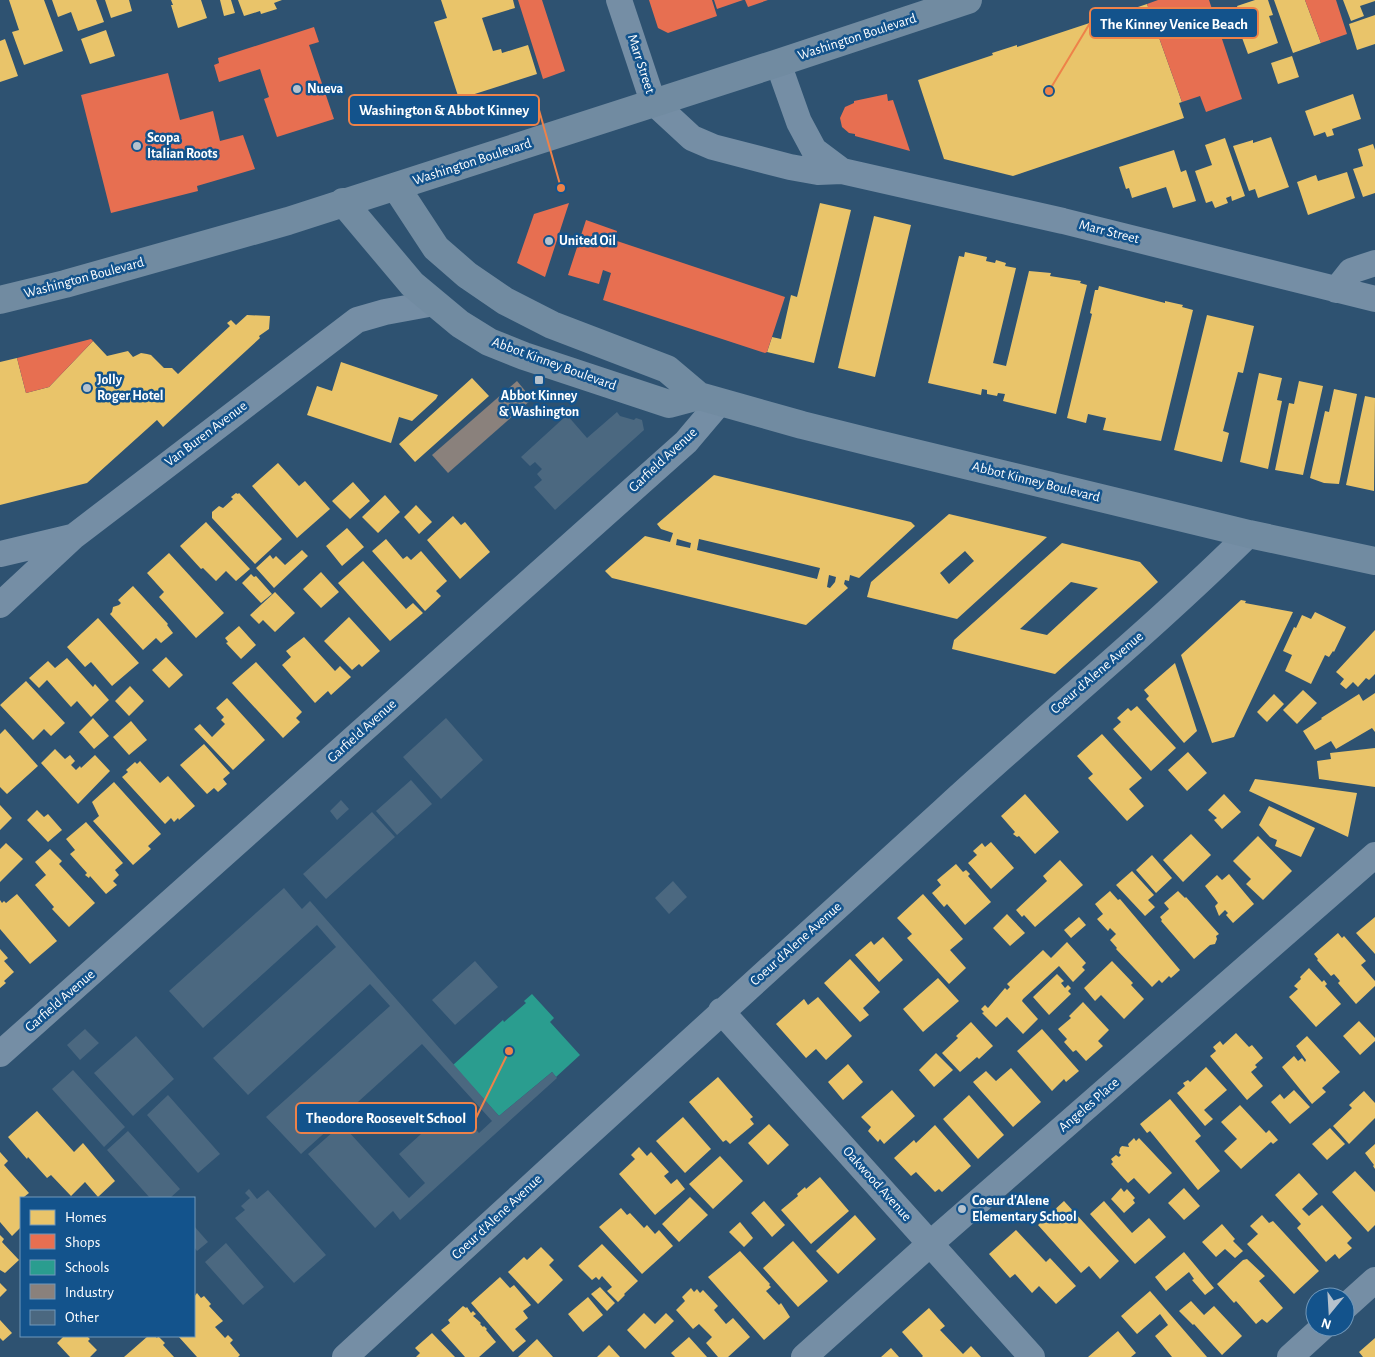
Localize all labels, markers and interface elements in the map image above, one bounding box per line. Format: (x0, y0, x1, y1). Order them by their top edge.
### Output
callout: The Kinney Venice Beach (1090, 8, 1258, 38)
street label: Washington Boulevard (796, 11, 918, 63)
text: The Kinney Venice Beach (1100, 17, 1248, 32)
street label: Marr Street (625, 33, 657, 96)
place label: Nueva (307, 82, 344, 96)
marker: Nueva (291, 83, 303, 95)
callout: Washington & Abbot Kinney (349, 95, 539, 125)
text: Washington & Abbot Kinney (359, 103, 529, 118)
place label: Scopa Italian Roots (147, 131, 218, 161)
street label: Washington Boulevard (411, 136, 533, 188)
marker: Scopa Italian Roots (131, 140, 143, 152)
street label: Marr Street (1077, 218, 1141, 246)
place label: United Oil (559, 234, 616, 248)
marker: United Oil (543, 235, 555, 247)
street label: Washington Boulevard (22, 255, 146, 301)
street label: Abbot Kinney Boulevard (490, 335, 618, 393)
place label: Jolly Roger Hotel (97, 373, 164, 403)
marker: Abbot Kinney & Washington (533, 374, 545, 386)
marker: Jolly Roger Hotel (81, 382, 93, 394)
place label: Abbot Kinney & Washington (499, 389, 579, 419)
street label: Van Buren Avenue (162, 399, 250, 469)
street label: Garfield Avenue (626, 425, 700, 495)
street label: Abbot Kinney Boulevard (971, 459, 1101, 505)
street label: Coeur d'Alene Avenue (1048, 629, 1146, 717)
street label: Garfield Avenue (325, 697, 399, 765)
street label: Coeur d'Alene Avenue (748, 899, 844, 989)
street label: Garfield Avenue (23, 967, 97, 1035)
street label: Angeles Place (1056, 1075, 1122, 1135)
callout: Theodore Roosevelt School (296, 1103, 476, 1133)
text: Theodore Roosevelt School (306, 1111, 466, 1126)
street label: Oakwood Avenue (840, 1144, 914, 1224)
street label: Coeur d'Alene Avenue (449, 1172, 545, 1262)
place label: Coeur d'Alene Elementary School (972, 1194, 1077, 1224)
legend (20, 1197, 195, 1337)
marker: Coeur d'Alene Elementary School (956, 1203, 968, 1215)
text: Homes (65, 1210, 107, 1225)
text: Shops (65, 1235, 100, 1250)
text: Schools (65, 1260, 109, 1275)
text: Industry (65, 1285, 114, 1300)
north arrow (1305, 1287, 1355, 1337)
text: Other (65, 1310, 99, 1325)
text: N (1319, 1315, 1333, 1332)

